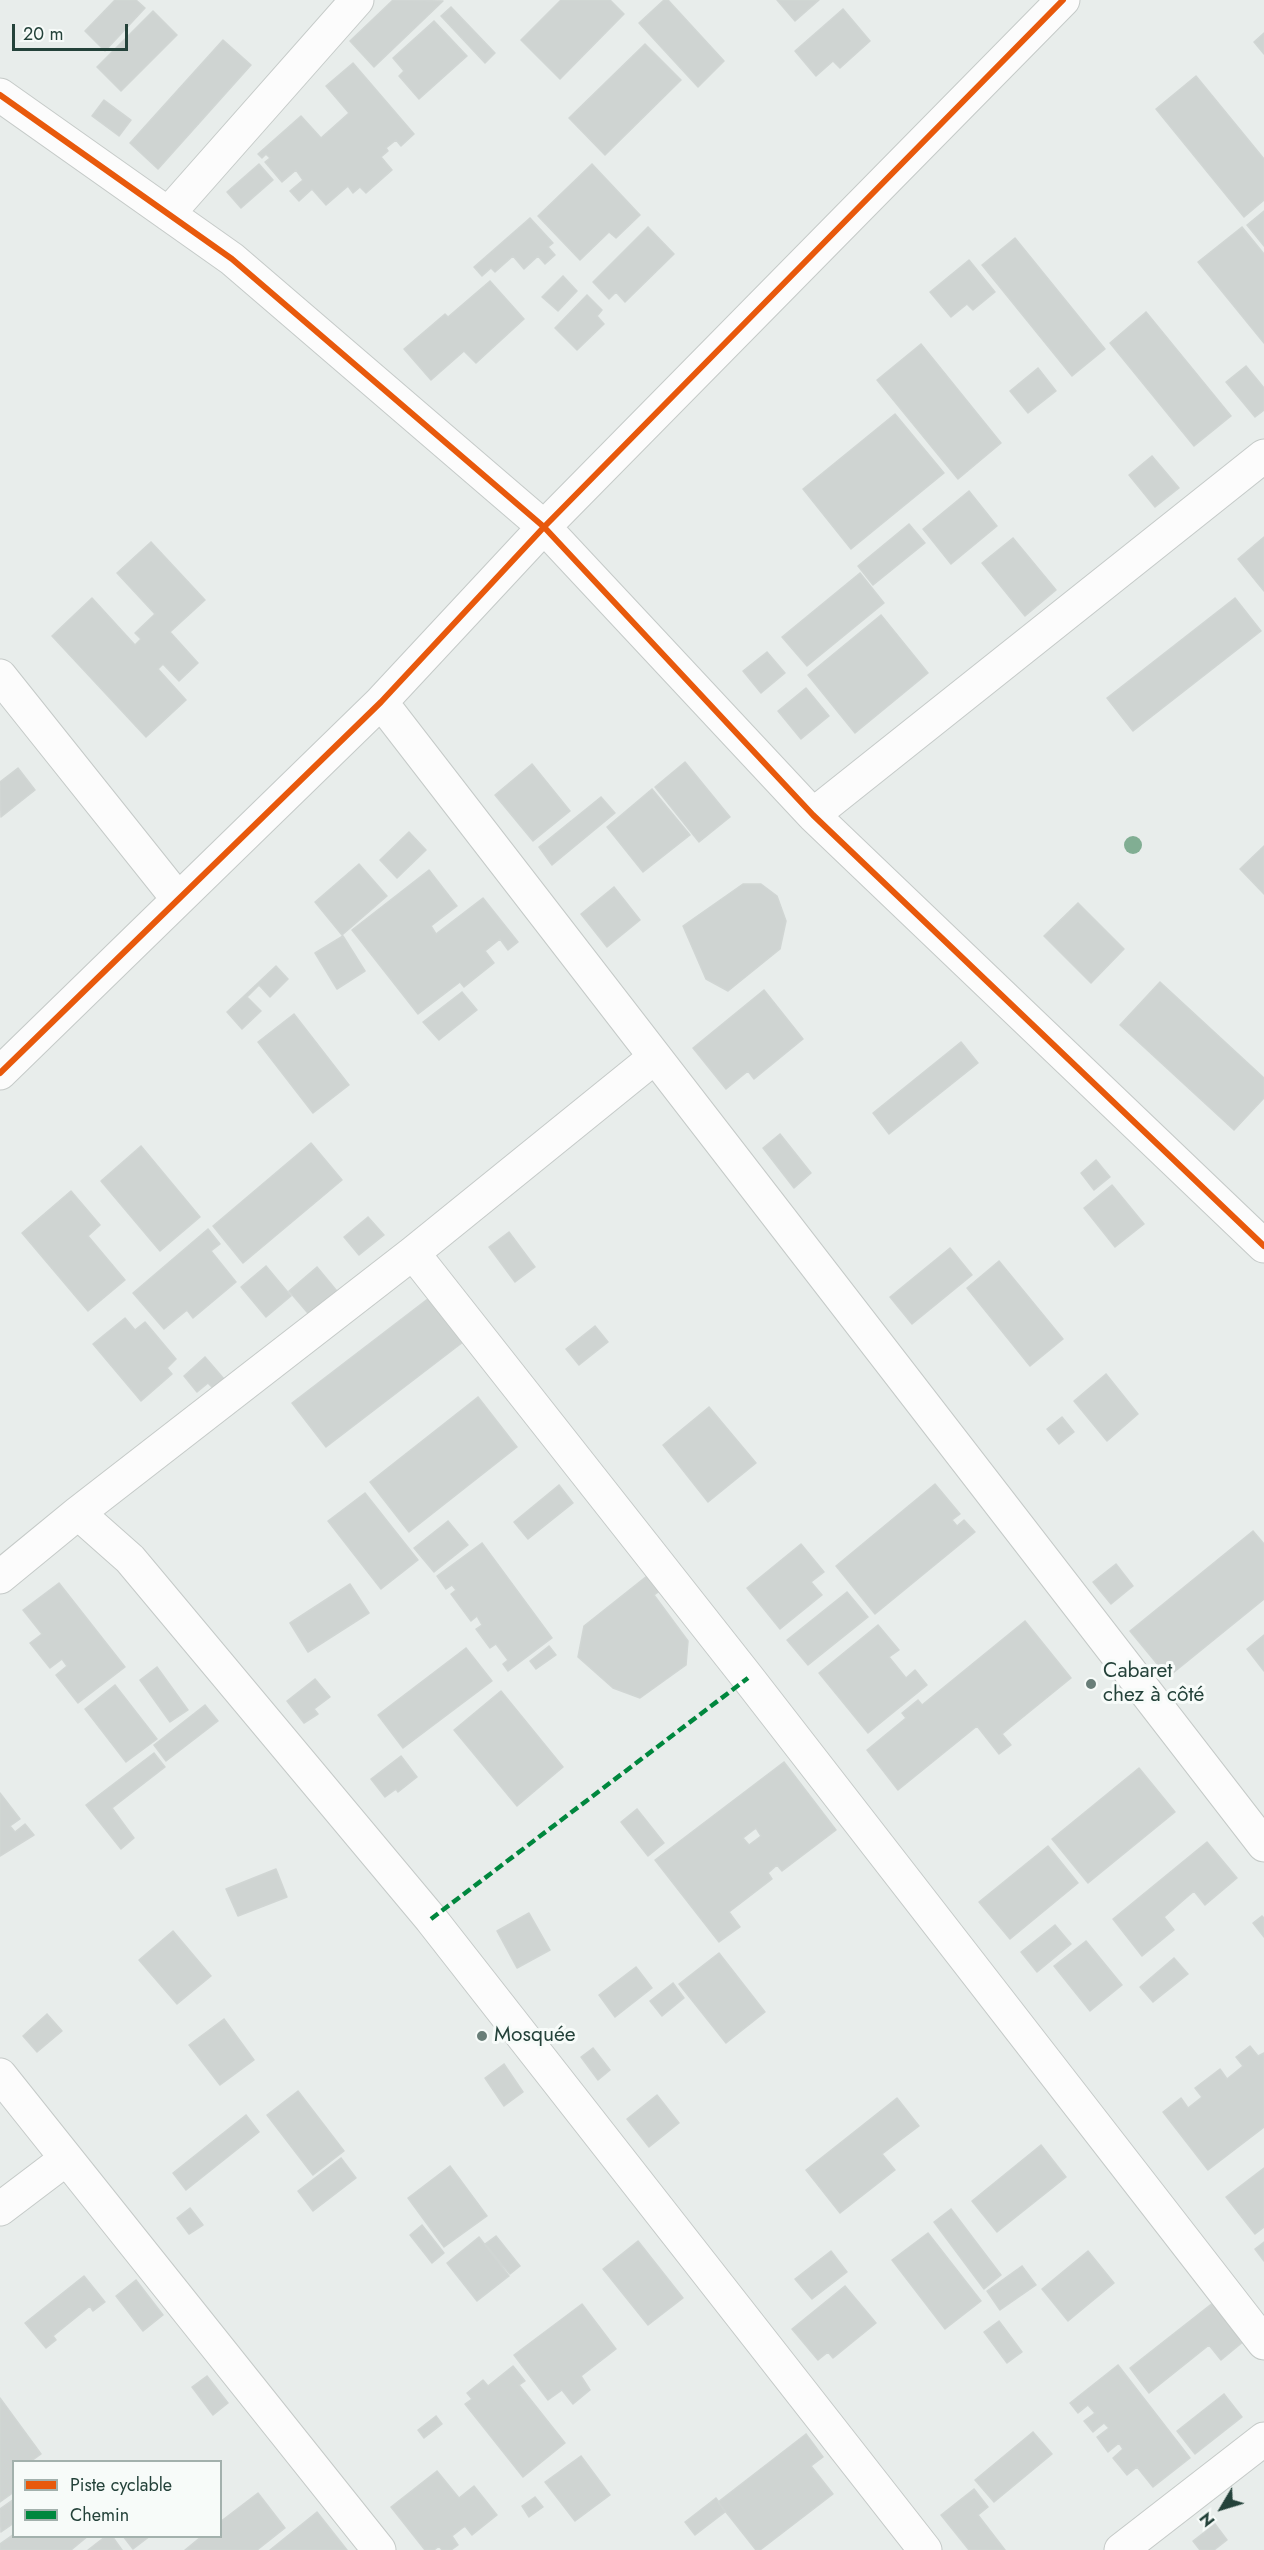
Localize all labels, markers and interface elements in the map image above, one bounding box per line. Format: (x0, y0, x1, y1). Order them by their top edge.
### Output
scale bar (15, 12, 130, 50)
text: 20 m (23, 21, 63, 47)
place label: Cabaret chez à côté (1103, 1659, 1204, 1709)
marker: Cabaret chez à côté (1084, 1677, 1098, 1691)
place label: Mosquée (494, 2023, 576, 2049)
marker: Mosquée (475, 2029, 489, 2043)
legend (12, 2460, 222, 2538)
text: Piste cyclable (70, 2472, 172, 2498)
north arrow (1192, 2478, 1252, 2538)
text: Chemin (70, 2502, 129, 2528)
text: N (1194, 2507, 1220, 2531)

